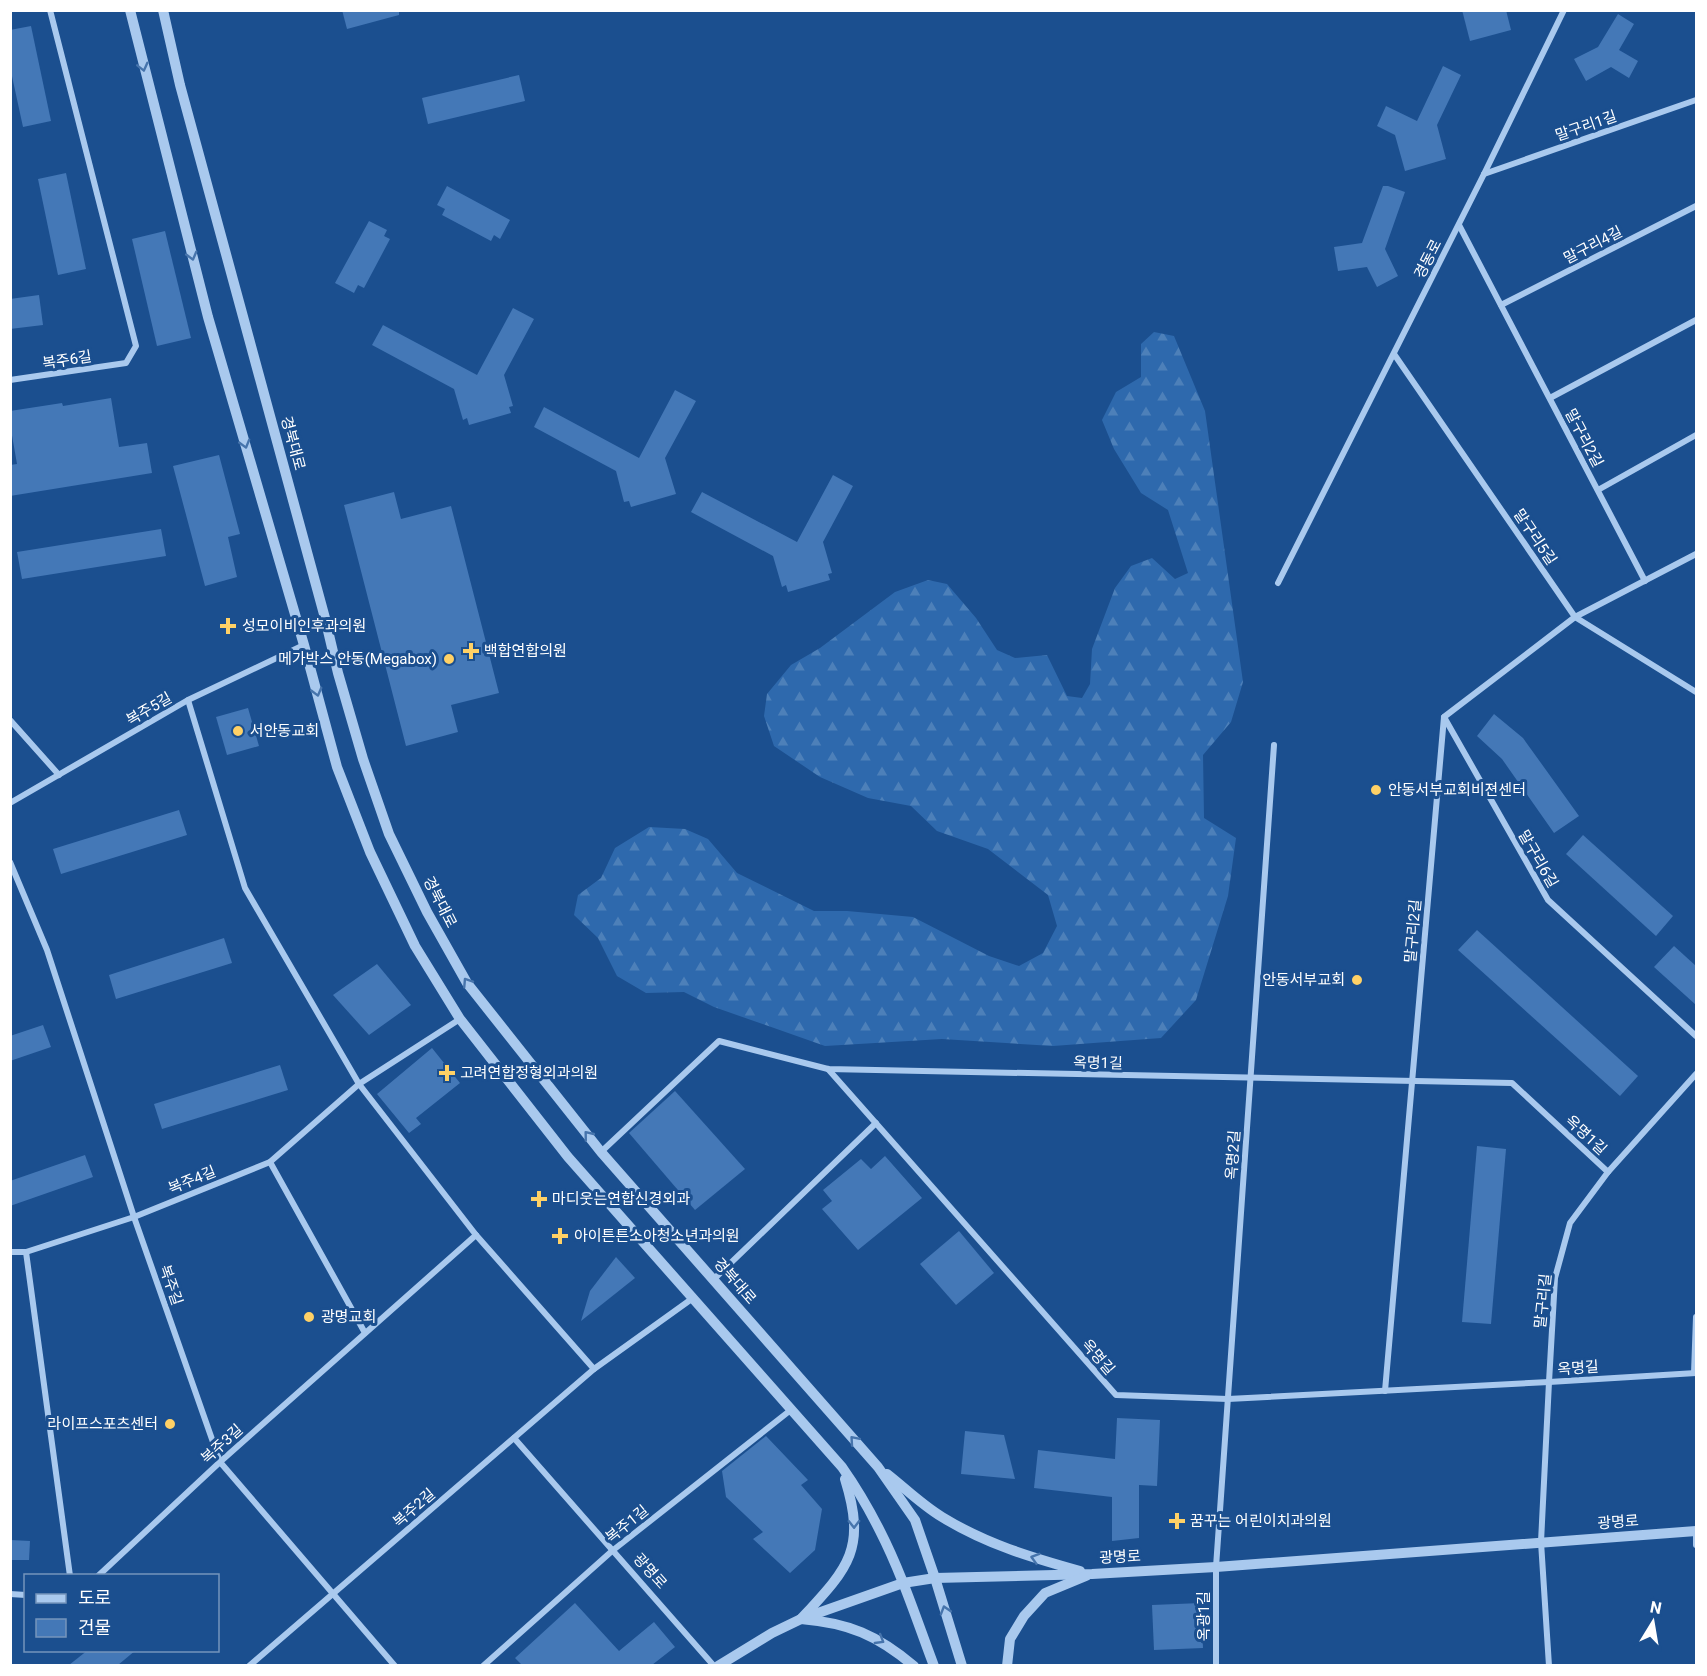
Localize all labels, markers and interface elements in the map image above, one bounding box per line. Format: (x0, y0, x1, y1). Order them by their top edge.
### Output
one-way arrow (136, 62, 149, 72)
street label: 말구리1길 (1553, 107, 1619, 145)
street label: 말구리4길 (1561, 223, 1625, 267)
street label: 경동로 (1411, 236, 1445, 282)
one-way arrow (185, 250, 197, 261)
street label: 복주6길 (41, 347, 93, 373)
street label: 말구리2길 (1561, 406, 1607, 470)
street label: 경북대로 (277, 414, 309, 472)
one-way arrow (238, 438, 250, 449)
street label: 말구리5길 (1510, 506, 1560, 568)
marker: 성모이비인후과의원 (219, 617, 237, 635)
place label: 성모이비인후과의원 (242, 617, 366, 635)
marker: 백합연합의원 (462, 642, 480, 660)
place label: 백합연합의원 (484, 642, 567, 660)
place label: 메가박스 안동(Megabox) (278, 650, 437, 668)
marker: 메가박스 안동(Megabox) (442, 652, 456, 666)
one-way arrow (310, 686, 322, 696)
street label: 복주5길 (123, 689, 175, 729)
place label: 서안동교회 (250, 722, 319, 740)
marker: 서안동교회 (231, 724, 245, 738)
place label: 안동서부교회비젼센터 (1388, 781, 1526, 799)
marker: 안동서부교회비젼센터 (1369, 783, 1383, 797)
street label: 말구리6길 (1514, 827, 1562, 891)
street label: 경북대로 (419, 873, 461, 931)
street label: 말구리2길 (1401, 899, 1425, 963)
place label: 안동서부교회 (1262, 971, 1345, 989)
marker: 안동서부교회 (1350, 973, 1364, 987)
one-way arrow (463, 978, 474, 989)
street label: 옥명1길 (1073, 1054, 1123, 1072)
marker: 고려연합정형외과의원 (438, 1064, 456, 1082)
place label: 고려연합정형외과의원 (460, 1064, 598, 1082)
street label: 옥명1길 (1562, 1111, 1610, 1159)
street label: 옥명2길 (1222, 1130, 1244, 1180)
one-way arrow (584, 1131, 595, 1142)
street label: 복주4길 (166, 1162, 218, 1198)
marker: 마디웃는연합신경외과 (530, 1190, 548, 1208)
place label: 마디웃는연합신경외과 (552, 1190, 690, 1208)
marker: 아이튼튼소아청소년과의원 (551, 1227, 569, 1245)
place label: 아이튼튼소아청소년과의원 (574, 1227, 740, 1245)
street label: 경북대로 (710, 1254, 760, 1308)
street label: 복주길 (156, 1262, 186, 1308)
street label: 말구리길 (1531, 1273, 1555, 1329)
place label: 광명교회 (321, 1308, 376, 1326)
marker: 광명교회 (302, 1310, 316, 1324)
street label: 옥명길 (1078, 1335, 1118, 1379)
street label: 옥명길 (1557, 1358, 1599, 1378)
place label: 라이프스포츠센터 (48, 1415, 158, 1433)
marker: 라이프스포츠센터 (163, 1417, 177, 1431)
street label: 복주3길 (197, 1421, 247, 1467)
one-way arrow (850, 1436, 861, 1447)
street label: 복주2길 (389, 1485, 439, 1531)
street label: 복주1길 (602, 1501, 652, 1547)
marker: 꿈꾸는 어린이치과의원 (1168, 1512, 1186, 1530)
place label: 꿈꾸는 어린이치과의원 (1190, 1512, 1332, 1530)
street label: 광명로 (1597, 1512, 1639, 1532)
one-way arrow (848, 1519, 860, 1528)
street label: 광명로 (1099, 1547, 1141, 1567)
street label: 광명로 (629, 1550, 671, 1592)
one-way arrow (1030, 1553, 1041, 1565)
legend (24, 1574, 219, 1652)
text: 도로 (78, 1587, 111, 1608)
street label: 옥광1길 (1195, 1591, 1213, 1641)
north arrow (1623, 1592, 1683, 1652)
text: N (1648, 1597, 1663, 1618)
one-way arrow (940, 1605, 952, 1616)
text: 건물 (78, 1617, 111, 1638)
one-way arrow (874, 1633, 884, 1645)

